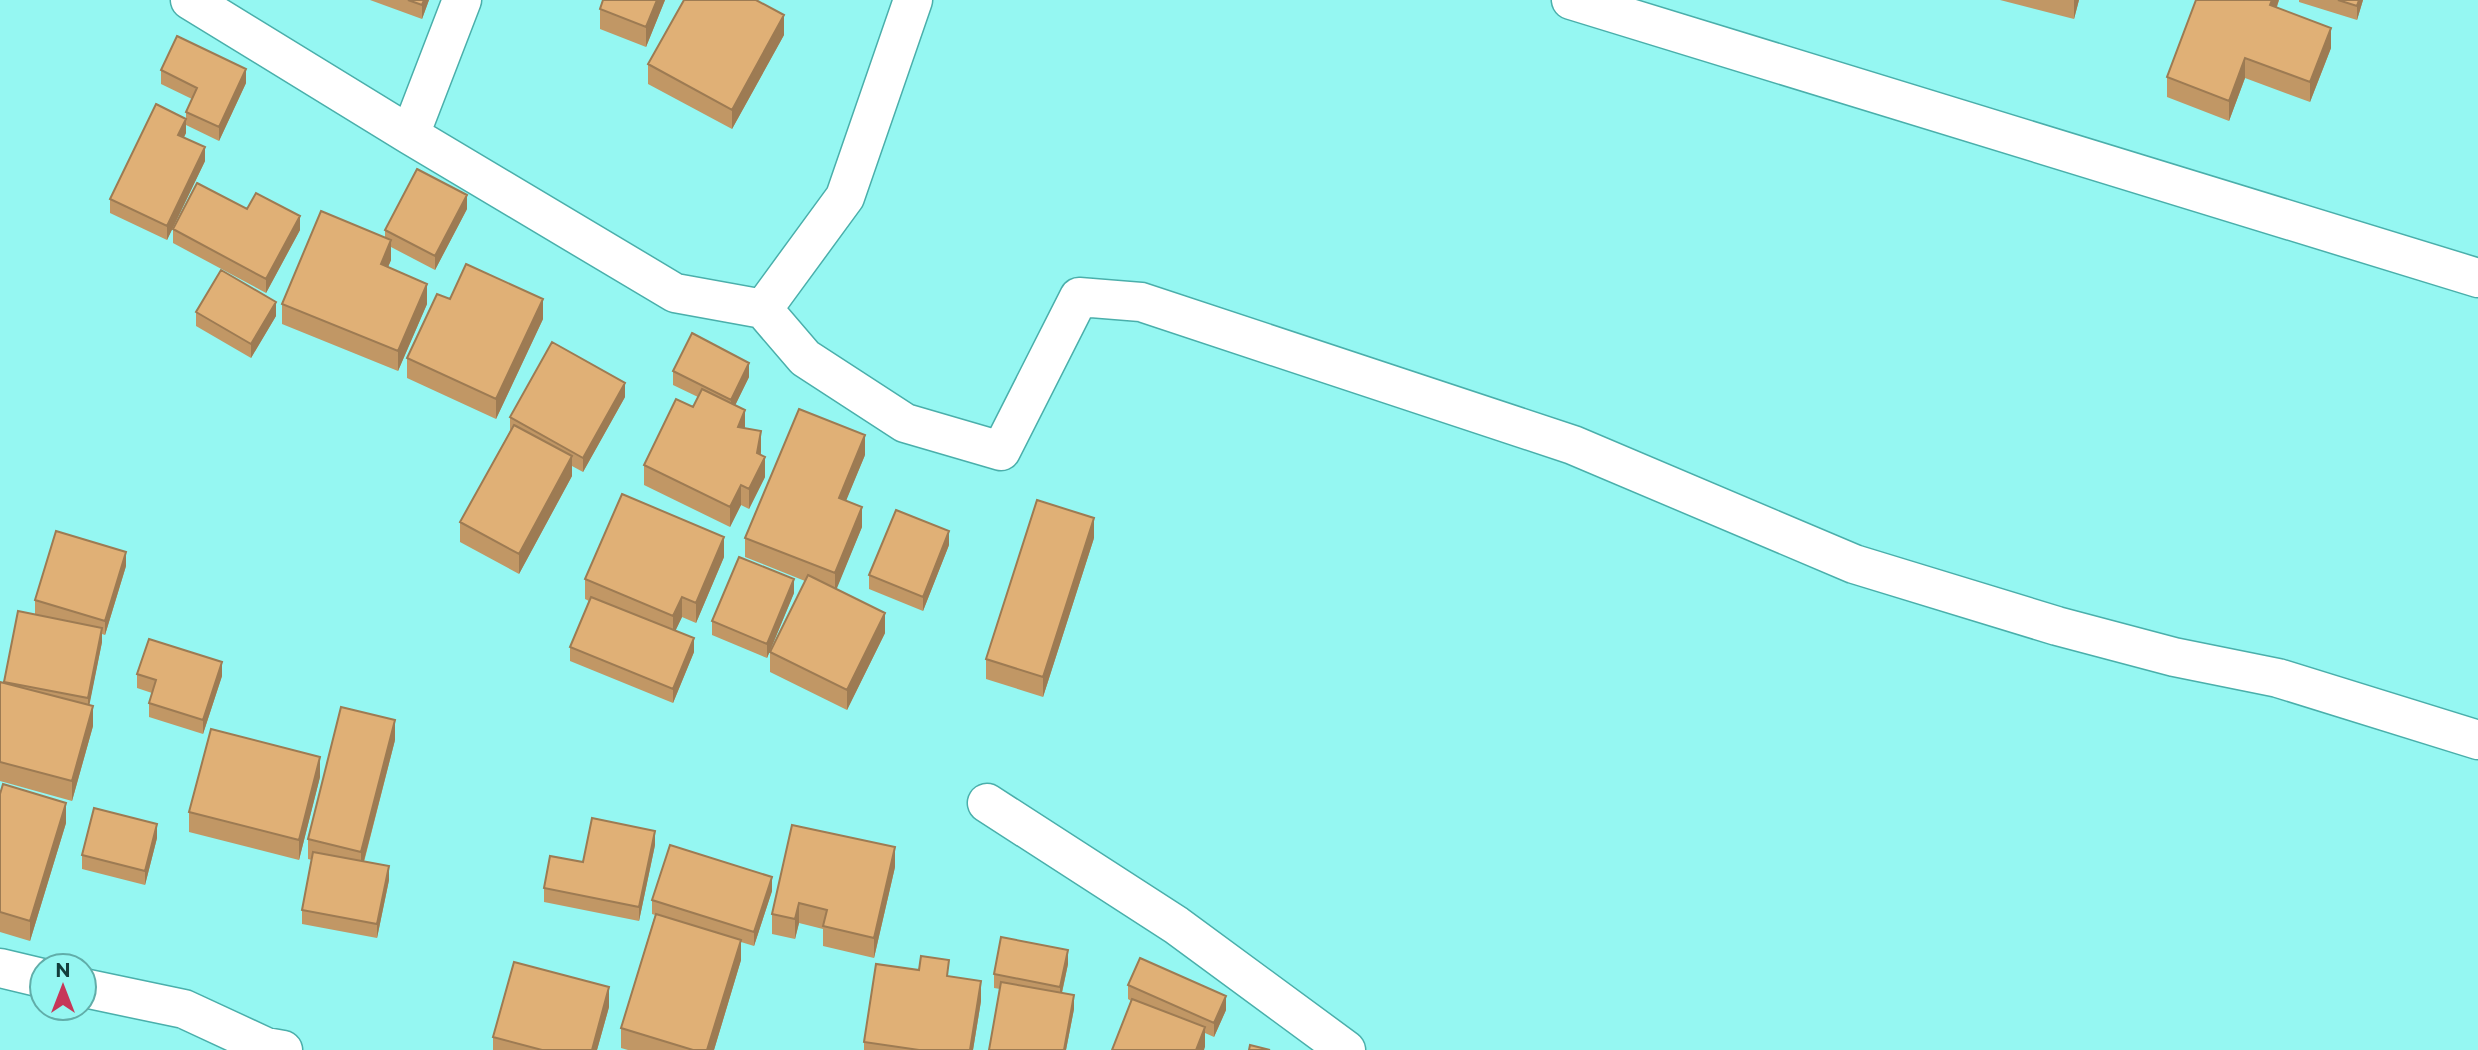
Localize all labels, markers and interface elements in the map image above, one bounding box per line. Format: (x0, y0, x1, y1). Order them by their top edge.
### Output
north arrow (28, 952, 98, 1022)
text: N (55, 959, 71, 982)

